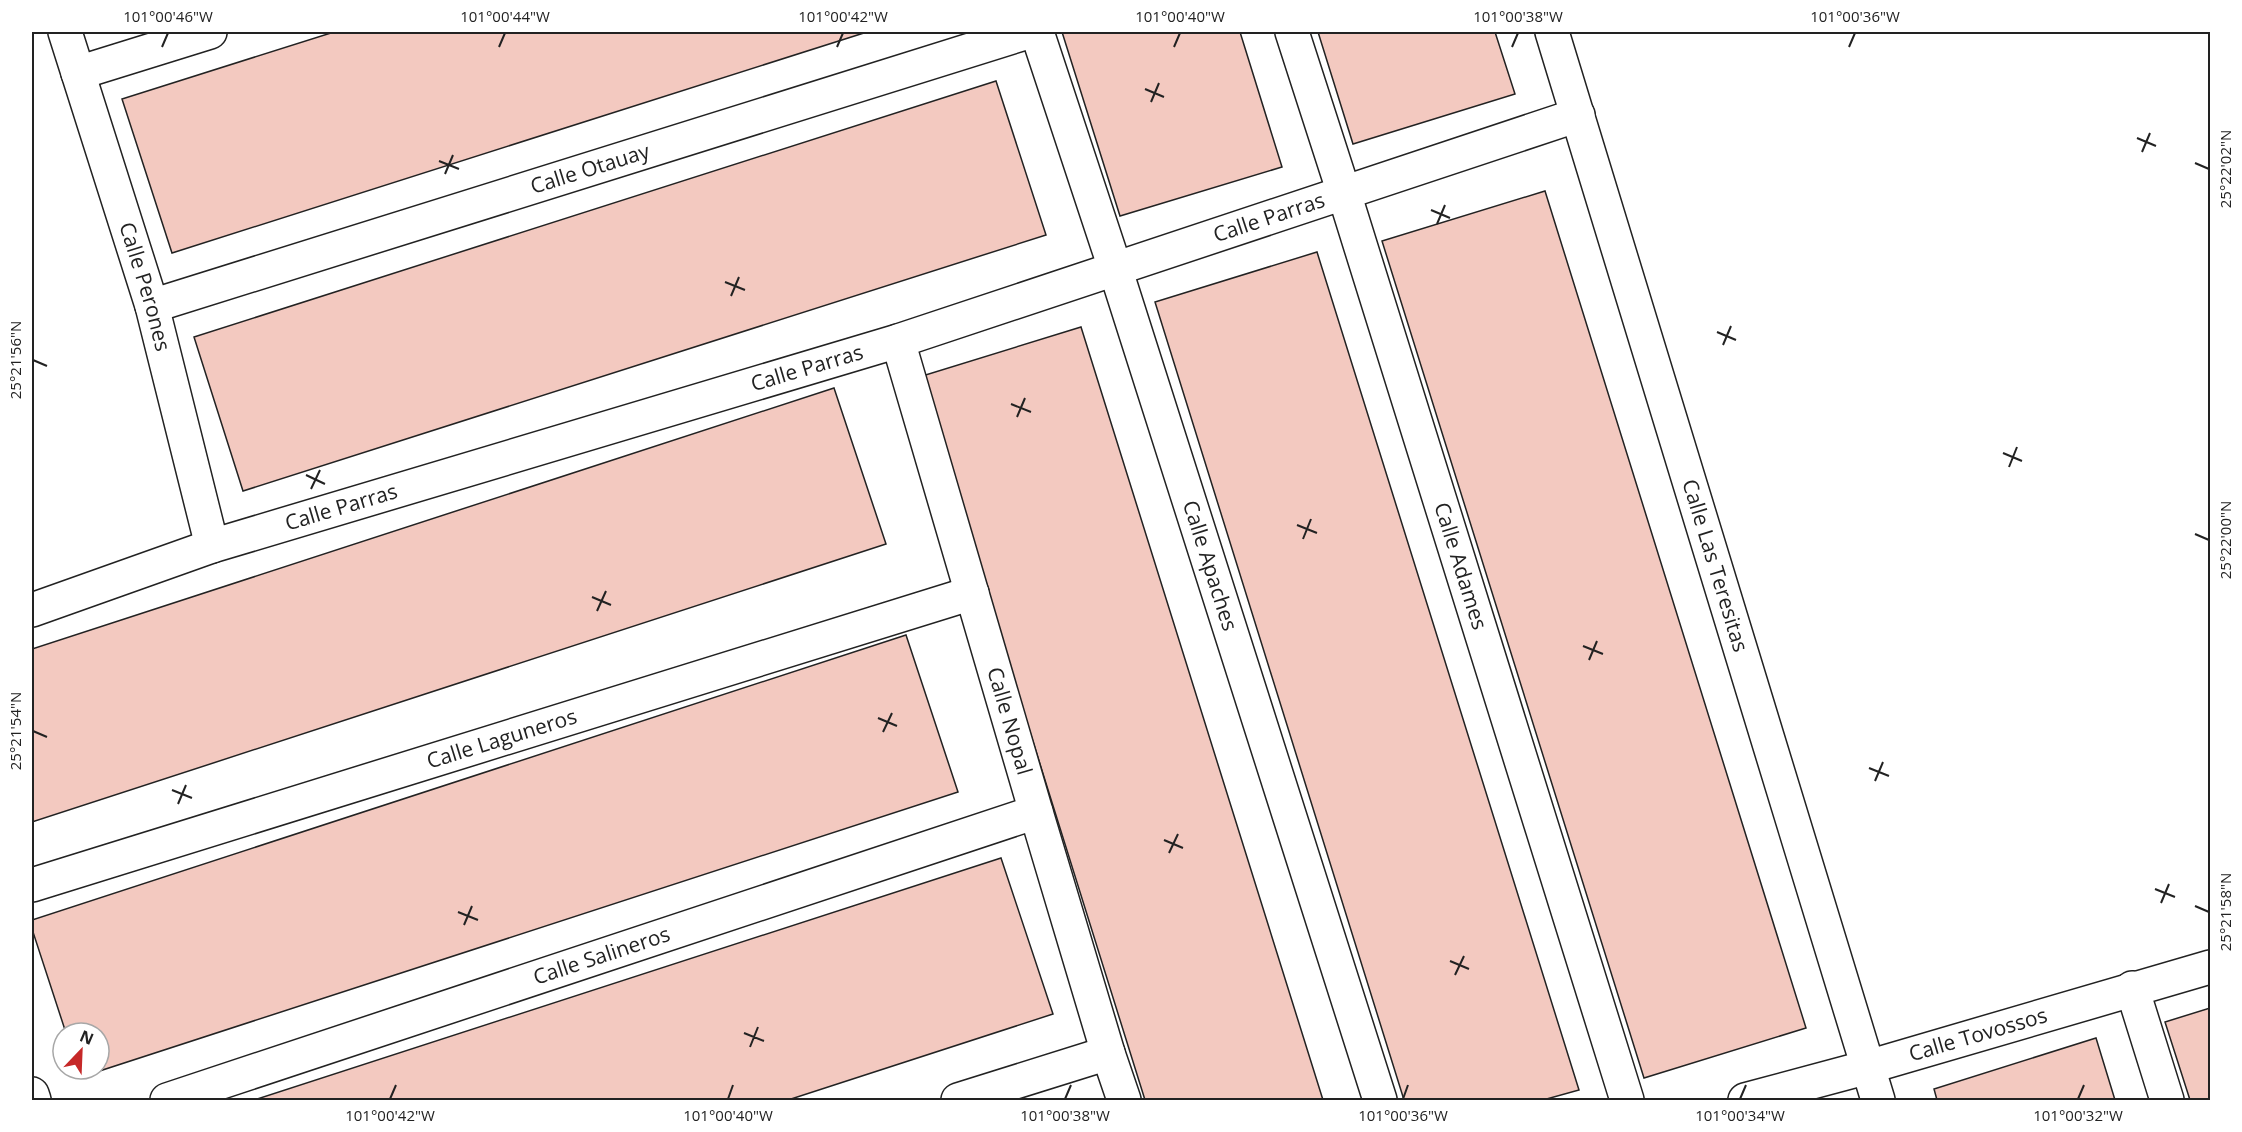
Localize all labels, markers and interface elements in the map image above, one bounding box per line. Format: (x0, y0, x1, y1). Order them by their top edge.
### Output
text: 101°00'46"W (123, 6, 213, 26)
text: 101°00'44"W (460, 6, 550, 26)
text: 101°00'42"W (798, 6, 888, 26)
text: 101°00'40"W (1135, 6, 1225, 26)
text: 101°00'38"W (1473, 6, 1563, 26)
text: 101°00'36"W (1810, 6, 1900, 26)
text: 25°22'02"N (2215, 130, 2235, 208)
street label: Calle Otauay (527, 136, 653, 200)
street label: Calle Parras (1209, 185, 1328, 248)
street label: Calle Perones (113, 218, 178, 354)
text: 25°21'56"N (5, 321, 25, 399)
street label: Calle Parras (747, 337, 866, 397)
street label: Calle Parras (281, 476, 401, 536)
street label: Calle Las Teresitas (1676, 476, 1755, 655)
street label: Calle Apaches (1177, 497, 1245, 634)
street label: Calle Adames (1428, 499, 1494, 633)
text: 25°22'00"N (2215, 501, 2235, 579)
street label: Calle Nopal (981, 664, 1039, 778)
text: 25°21'54"N (5, 692, 25, 770)
street label: Calle Laguneros (423, 702, 580, 775)
text: 25°21'58"N (2215, 873, 2235, 951)
street label: Calle Salineros (529, 919, 673, 991)
street label: Calle Tovossos (1905, 1000, 2050, 1067)
north arrow (51, 1021, 111, 1081)
text: N (77, 1025, 97, 1050)
text: 101°00'42"W (345, 1105, 435, 1125)
text: 101°00'40"W (683, 1105, 773, 1125)
text: 101°00'38"W (1020, 1105, 1110, 1125)
text: 101°00'36"W (1358, 1105, 1448, 1125)
text: 101°00'34"W (1695, 1105, 1785, 1125)
text: 101°00'32"W (2033, 1105, 2123, 1125)

